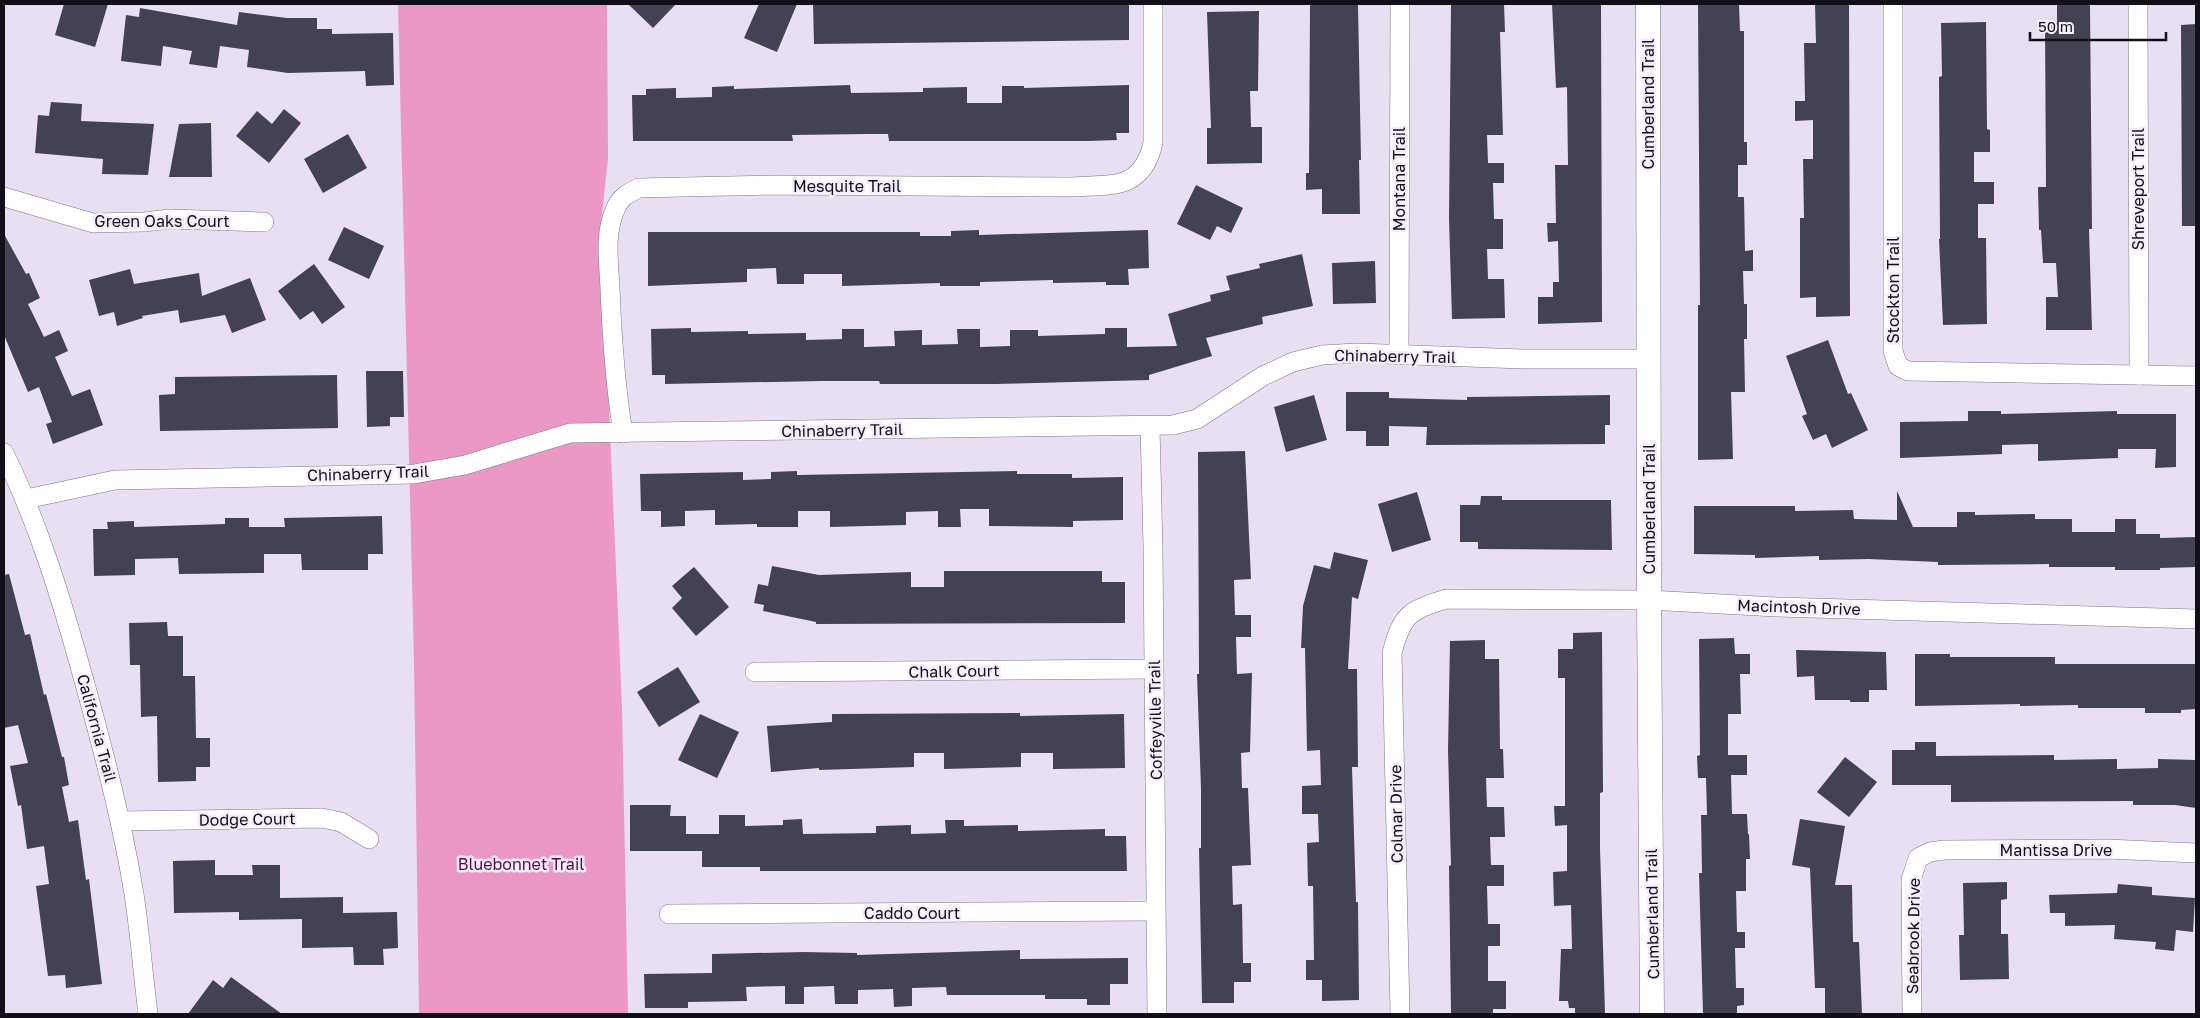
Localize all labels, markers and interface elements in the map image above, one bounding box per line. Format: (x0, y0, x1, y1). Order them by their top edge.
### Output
scale bar (2030, 10, 2166, 42)
text: 50 m (2038, 17, 2073, 35)
street label: Cumberland Trail (1638, 39, 1658, 169)
street label: Montana Trail (1389, 127, 1409, 231)
street label: Shreveport Trail (2128, 128, 2148, 250)
street label: Mesquite Trail (793, 176, 901, 196)
street label: Green Oaks Court (94, 211, 230, 231)
street label: Stockton Trail (1883, 237, 1903, 343)
street label: Chinaberry Trail (1334, 345, 1456, 367)
street label: Chinaberry Trail (781, 419, 903, 441)
street label: Cumberland Trail (1639, 444, 1659, 574)
street label: Chinaberry Trail (307, 461, 429, 485)
street label: Macintosh Drive (1737, 595, 1861, 619)
street label: Chalk Court (908, 660, 1000, 682)
street label: Coffeyville Trail (1144, 660, 1166, 780)
street label: California Trail (73, 672, 121, 784)
street label: Colmar Drive (1385, 764, 1407, 864)
street label: Dodge Court (198, 808, 296, 830)
street label: Mantissa Drive (2000, 840, 2112, 860)
street label: Cumberland Trail (1641, 848, 1663, 980)
park label: Bluebonnet Trail (458, 854, 584, 874)
street label: Seabrook Drive (1902, 878, 1924, 994)
street label: Caddo Court (864, 903, 960, 923)

